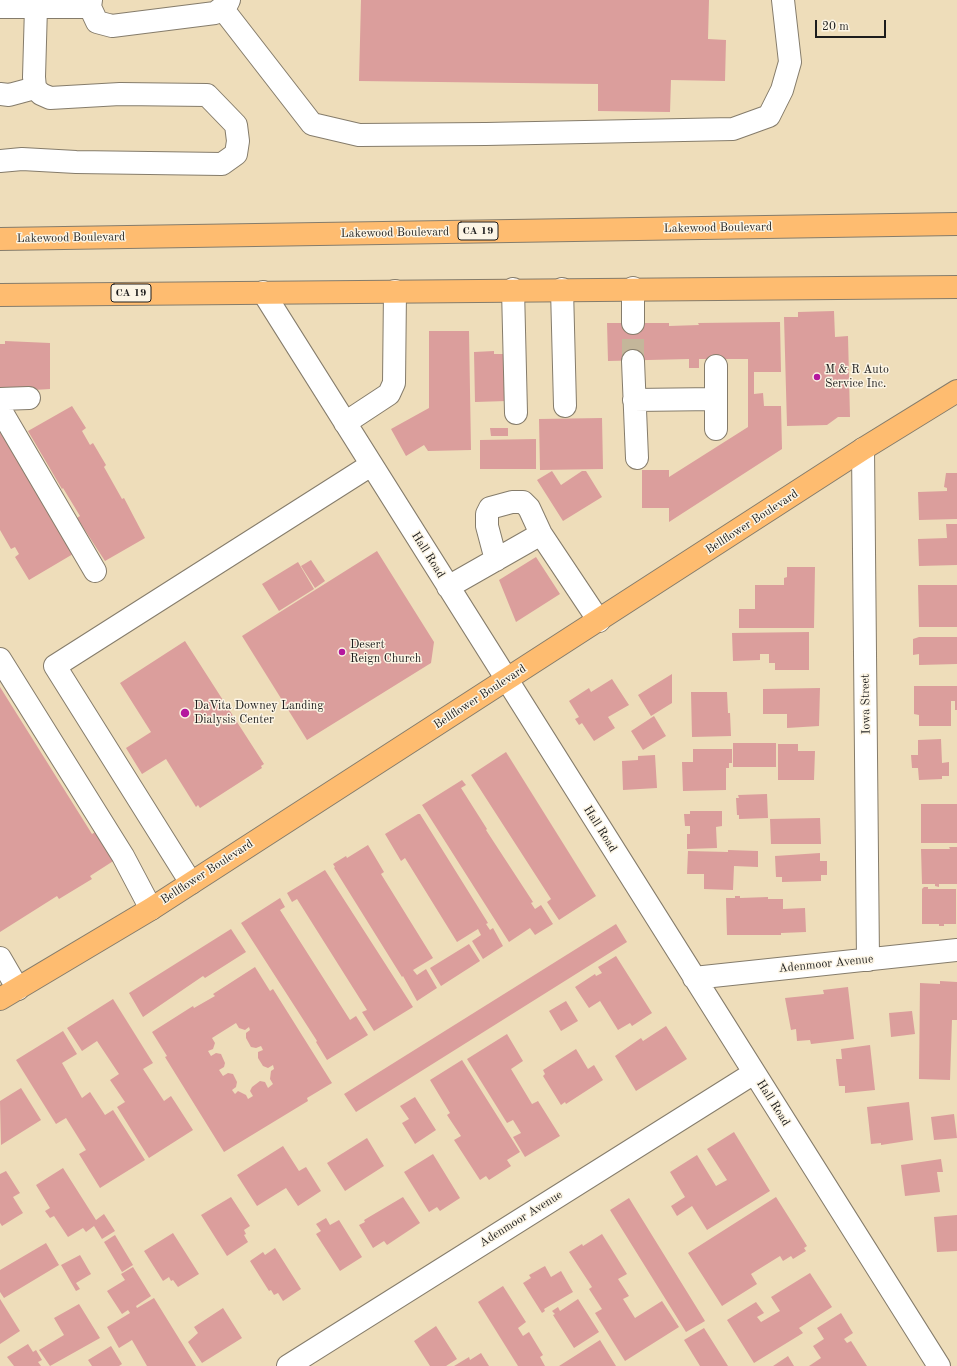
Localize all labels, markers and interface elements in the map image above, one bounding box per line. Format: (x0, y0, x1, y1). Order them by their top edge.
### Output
scale bar (817, 12, 888, 38)
text: 20 m (822, 21, 849, 33)
street label: Lakewood Boulevard (664, 220, 772, 236)
road number: CA 19 (458, 222, 498, 240)
street label: Lakewood Boulevard (341, 225, 449, 241)
street label: Lakewood Boulevard (17, 230, 125, 246)
road number: CA 19 (111, 284, 151, 302)
place label: M & R Auto Service Inc. (825, 363, 889, 391)
marker: M & R Auto Service Inc. (812, 372, 822, 382)
street label: Bellflower Boulevard (703, 487, 801, 557)
street label: Hall Road (408, 529, 448, 581)
place label: Desert Reign Church (350, 638, 421, 666)
marker: Desert Reign Church (337, 647, 347, 657)
street label: Bellflower Boulevard (431, 662, 529, 732)
street label: Iowa Street (858, 674, 874, 734)
place label: DaVita Downey Landing Dialysis Center (194, 699, 324, 727)
marker: DaVita Downey Landing Dialysis Center (179, 707, 191, 719)
street label: Hall Road (580, 803, 620, 855)
street label: Bellflower Boulevard (158, 837, 256, 907)
street label: Adenmoor Avenue (778, 952, 874, 976)
street label: Hall Road (753, 1077, 793, 1129)
street label: Adenmoor Avenue (477, 1188, 565, 1250)

